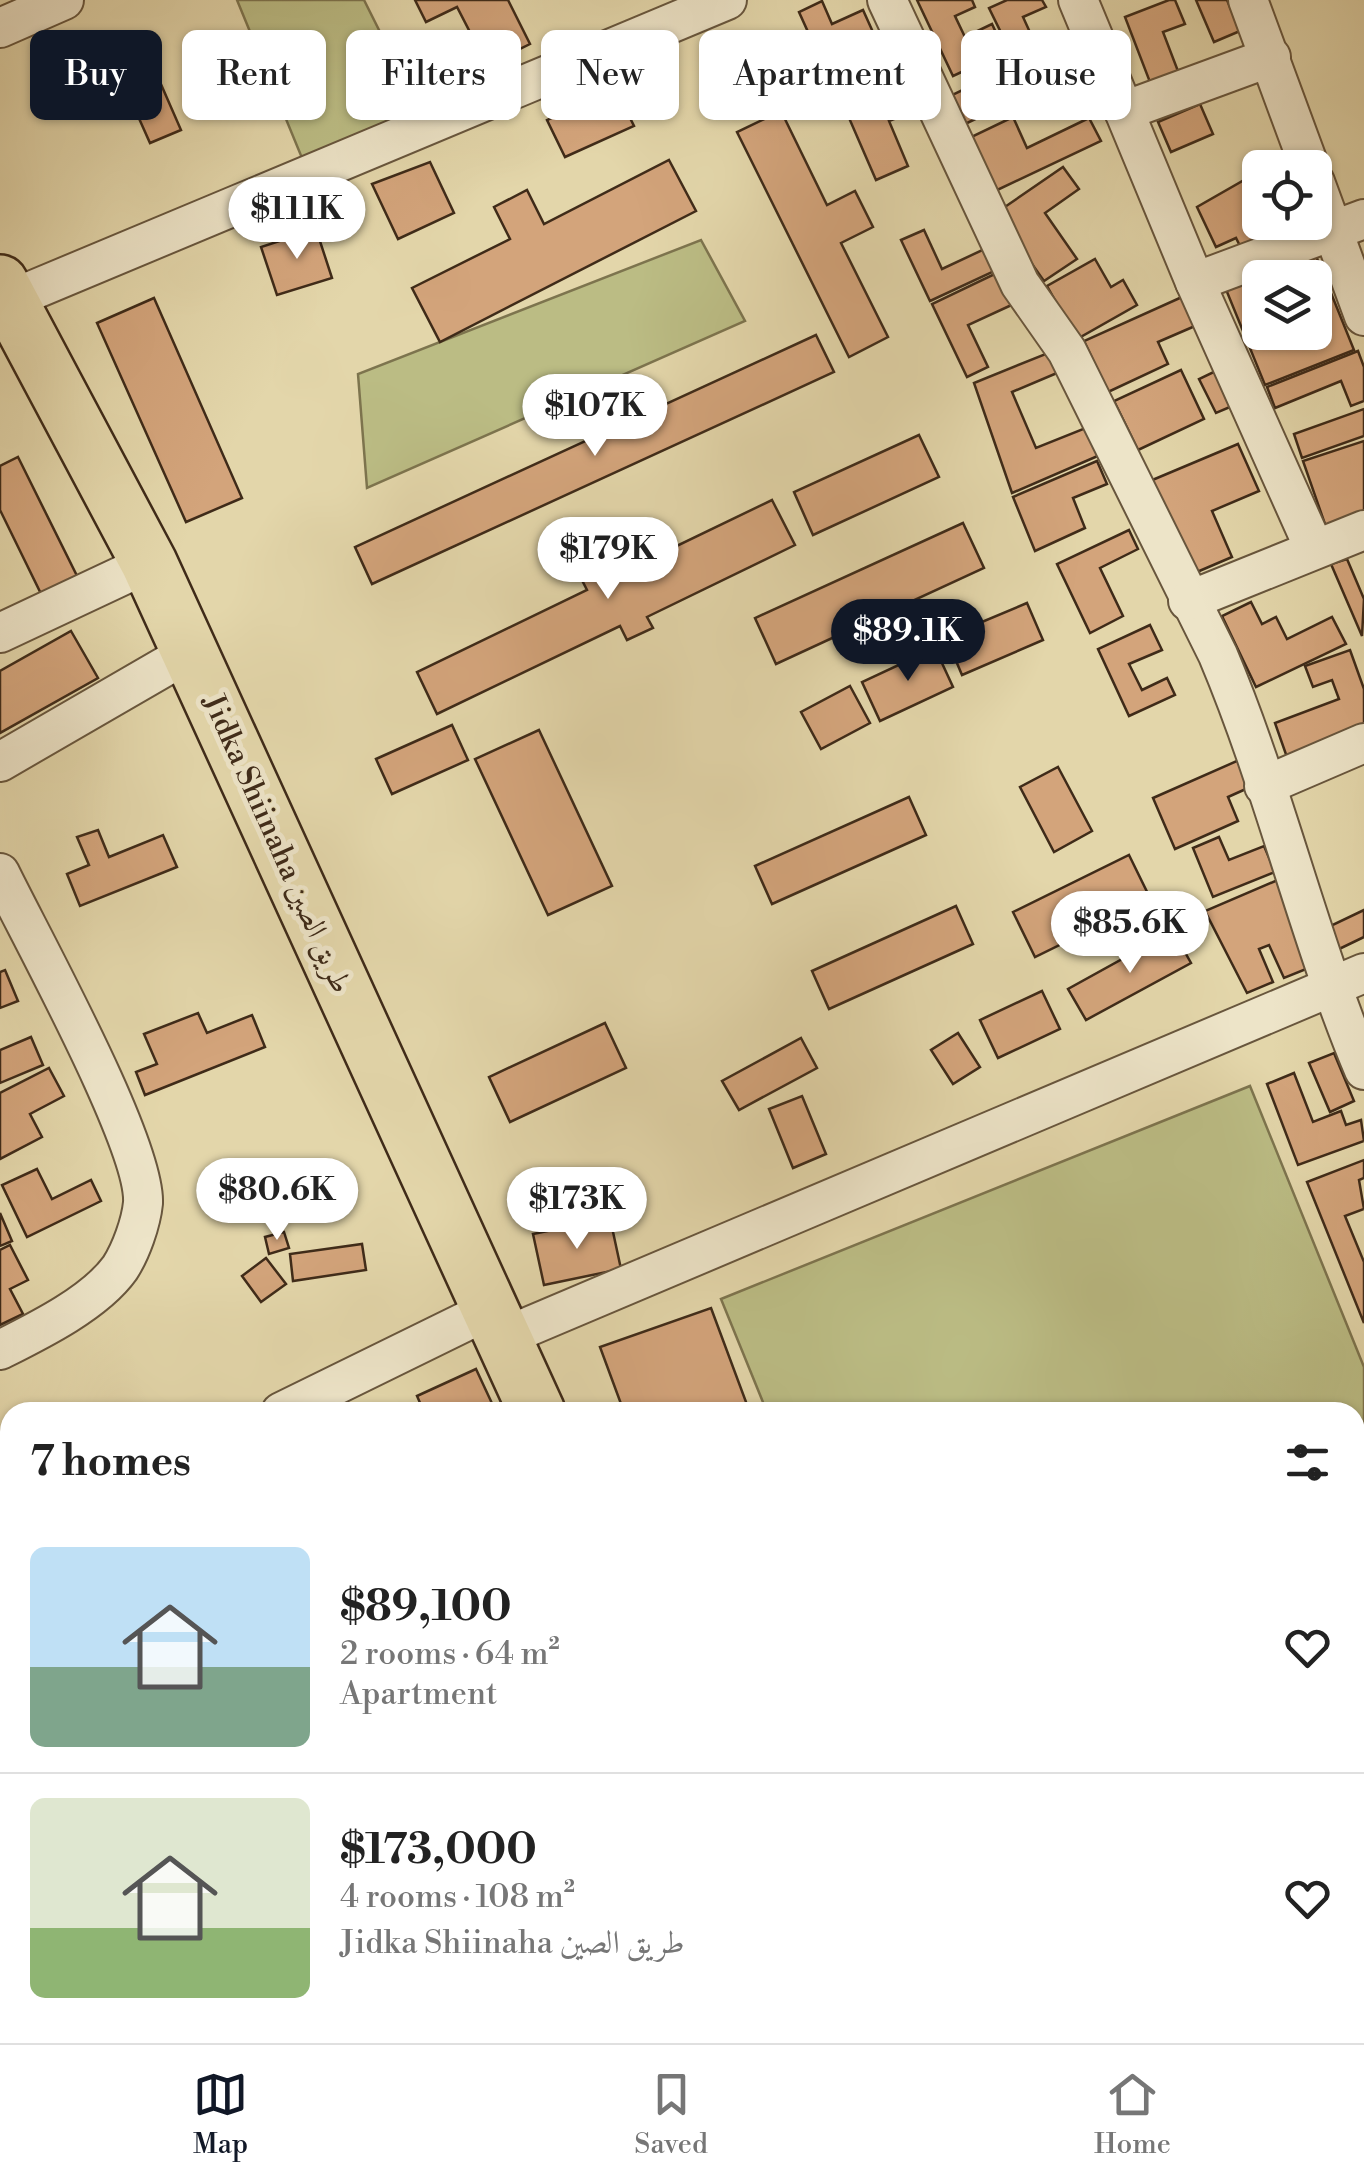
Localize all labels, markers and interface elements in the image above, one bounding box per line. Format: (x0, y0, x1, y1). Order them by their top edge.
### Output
chip: Buy (30, 30, 162, 120)
chip: Rent (182, 30, 326, 120)
chip: Filters (346, 30, 521, 120)
chip: New (541, 30, 679, 120)
chip: Apartment (699, 30, 941, 120)
chip: House (961, 30, 1131, 120)
map controls (1242, 150, 1332, 350)
button: locate (1242, 150, 1332, 240)
pin: $111K (227, 177, 367, 262)
text: $111K (250, 189, 344, 229)
button: layers (1242, 260, 1332, 350)
pin: $107K (525, 374, 665, 459)
text: $107K (544, 386, 646, 426)
pin: $179K (538, 517, 678, 602)
text: $179K (559, 529, 657, 569)
pin: $89.1K (827, 599, 989, 684)
text: $89.1K (853, 611, 963, 651)
street label: Jidka Shiinaha طريق الصين (194, 688, 360, 999)
pin: $85.6K (1049, 891, 1211, 976)
text: $85.6K (1073, 903, 1187, 943)
pin: $80.6K (196, 1158, 358, 1243)
pin: $173K (507, 1167, 647, 1252)
text: $80.6K (218, 1170, 336, 1210)
text: $173K (529, 1179, 625, 1219)
icon: filters (1280, 1435, 1335, 1490)
text: 7 homes (30, 1436, 191, 1489)
text: $89,100 (340, 1581, 512, 1634)
icon: home (110, 1587, 230, 1707)
icon: heart (1280, 1620, 1335, 1675)
text: 2 rooms · 64 m² (340, 1634, 560, 1674)
text: Apartment (340, 1674, 497, 1714)
text: $173,000 (340, 1824, 537, 1877)
icon: home (110, 1838, 230, 1958)
icon: heart (1280, 1871, 1335, 1926)
text: 4 rooms · 108 m² (340, 1877, 575, 1917)
text: Jidka Shiinaha طريق الصين (340, 1923, 685, 1963)
tab: Map (193, 2067, 248, 2162)
tab: Saved (634, 2067, 708, 2162)
tab: Home (1094, 2067, 1171, 2162)

